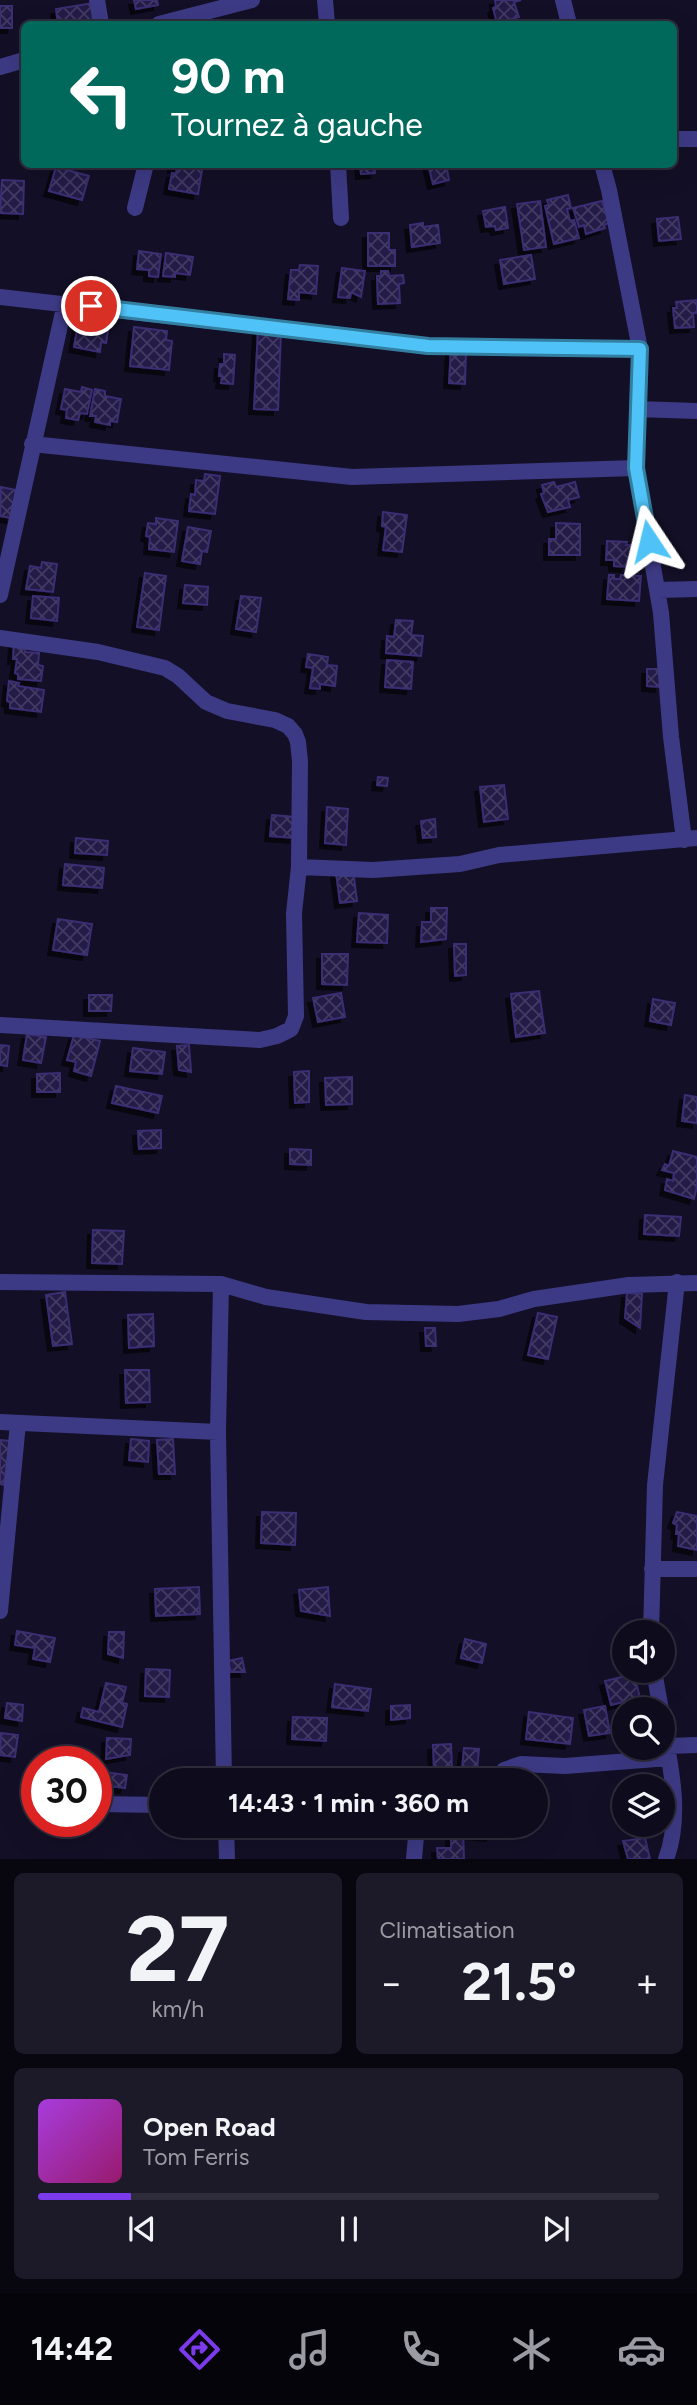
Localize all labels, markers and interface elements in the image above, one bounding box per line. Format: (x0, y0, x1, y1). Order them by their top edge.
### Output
text: 90 m (171, 46, 286, 105)
icon: left (56, 49, 147, 140)
text: Tournez à gauche (171, 106, 423, 144)
pin (61, 276, 121, 336)
icon: arrive (72, 287, 110, 325)
position arrow (612, 504, 686, 578)
map controls (612, 1620, 675, 1837)
button: sound (612, 1620, 675, 1683)
button: search (612, 1697, 675, 1760)
speed limit sign: 30 (21, 1746, 112, 1837)
button: layers (612, 1774, 675, 1837)
text: 14:43 · 1 min · 360 m (228, 1787, 469, 1819)
text: 27 (126, 1895, 229, 2004)
text: Climatisation (380, 1916, 514, 1944)
text: 21.5° (462, 1951, 577, 2013)
text: − (380, 1960, 403, 2006)
text: + (635, 1960, 659, 2006)
text: km/h (151, 1995, 204, 2023)
text: Open Road (143, 2111, 276, 2143)
text: Tom Ferris (143, 2143, 249, 2171)
icon: previous (123, 2210, 161, 2248)
icon: pause (330, 2210, 368, 2248)
icon: next (537, 2210, 575, 2248)
icon: directions (175, 2325, 224, 2374)
icon: music (285, 2325, 334, 2374)
icon: phone (396, 2325, 445, 2374)
icon: climate (507, 2325, 556, 2374)
icon: car (617, 2325, 666, 2374)
text: 14:42 (31, 2330, 113, 2368)

